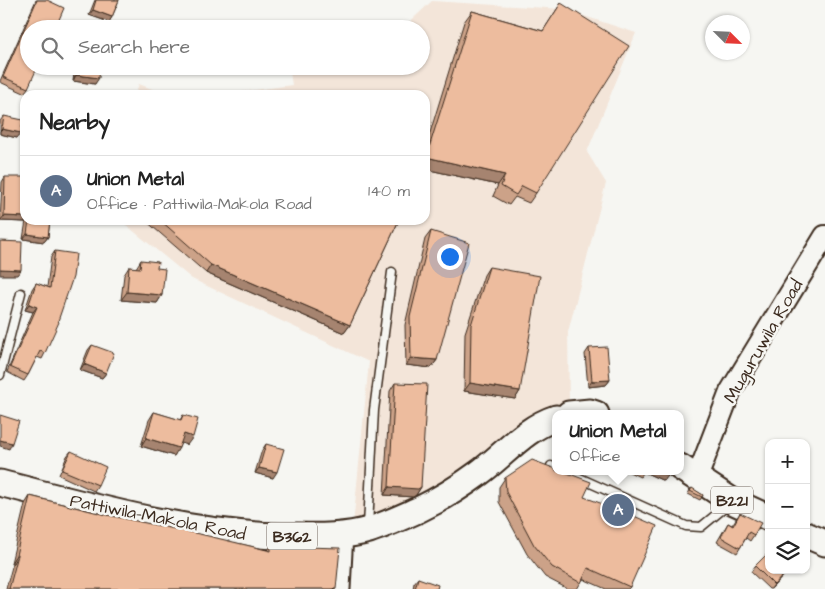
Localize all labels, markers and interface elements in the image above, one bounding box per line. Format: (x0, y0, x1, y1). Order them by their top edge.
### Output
north arrow (705, 15, 750, 60)
search box (20, 20, 430, 75)
icon: search (38, 34, 66, 62)
text: Search here (78, 34, 190, 61)
text: Nearby (40, 108, 110, 137)
text: Union Metal (87, 166, 184, 193)
text: A (51, 180, 61, 202)
text: 140 m (368, 180, 410, 202)
text: Office · Pattiwila-Makola Road (87, 193, 312, 215)
your location (437, 244, 463, 270)
street label: Muguruwila Road (718, 275, 810, 408)
popup (552, 410, 684, 475)
text: Union Metal (569, 418, 667, 445)
map controls (765, 439, 810, 574)
button: + (765, 439, 810, 484)
text: Office (569, 445, 620, 467)
button: − (765, 484, 810, 529)
road number: B221 (711, 486, 753, 514)
street label: Pattiwila-Makola Road (68, 488, 248, 547)
pin: A (602, 491, 634, 529)
road number: B362 (267, 522, 317, 550)
button: layers (765, 529, 810, 574)

